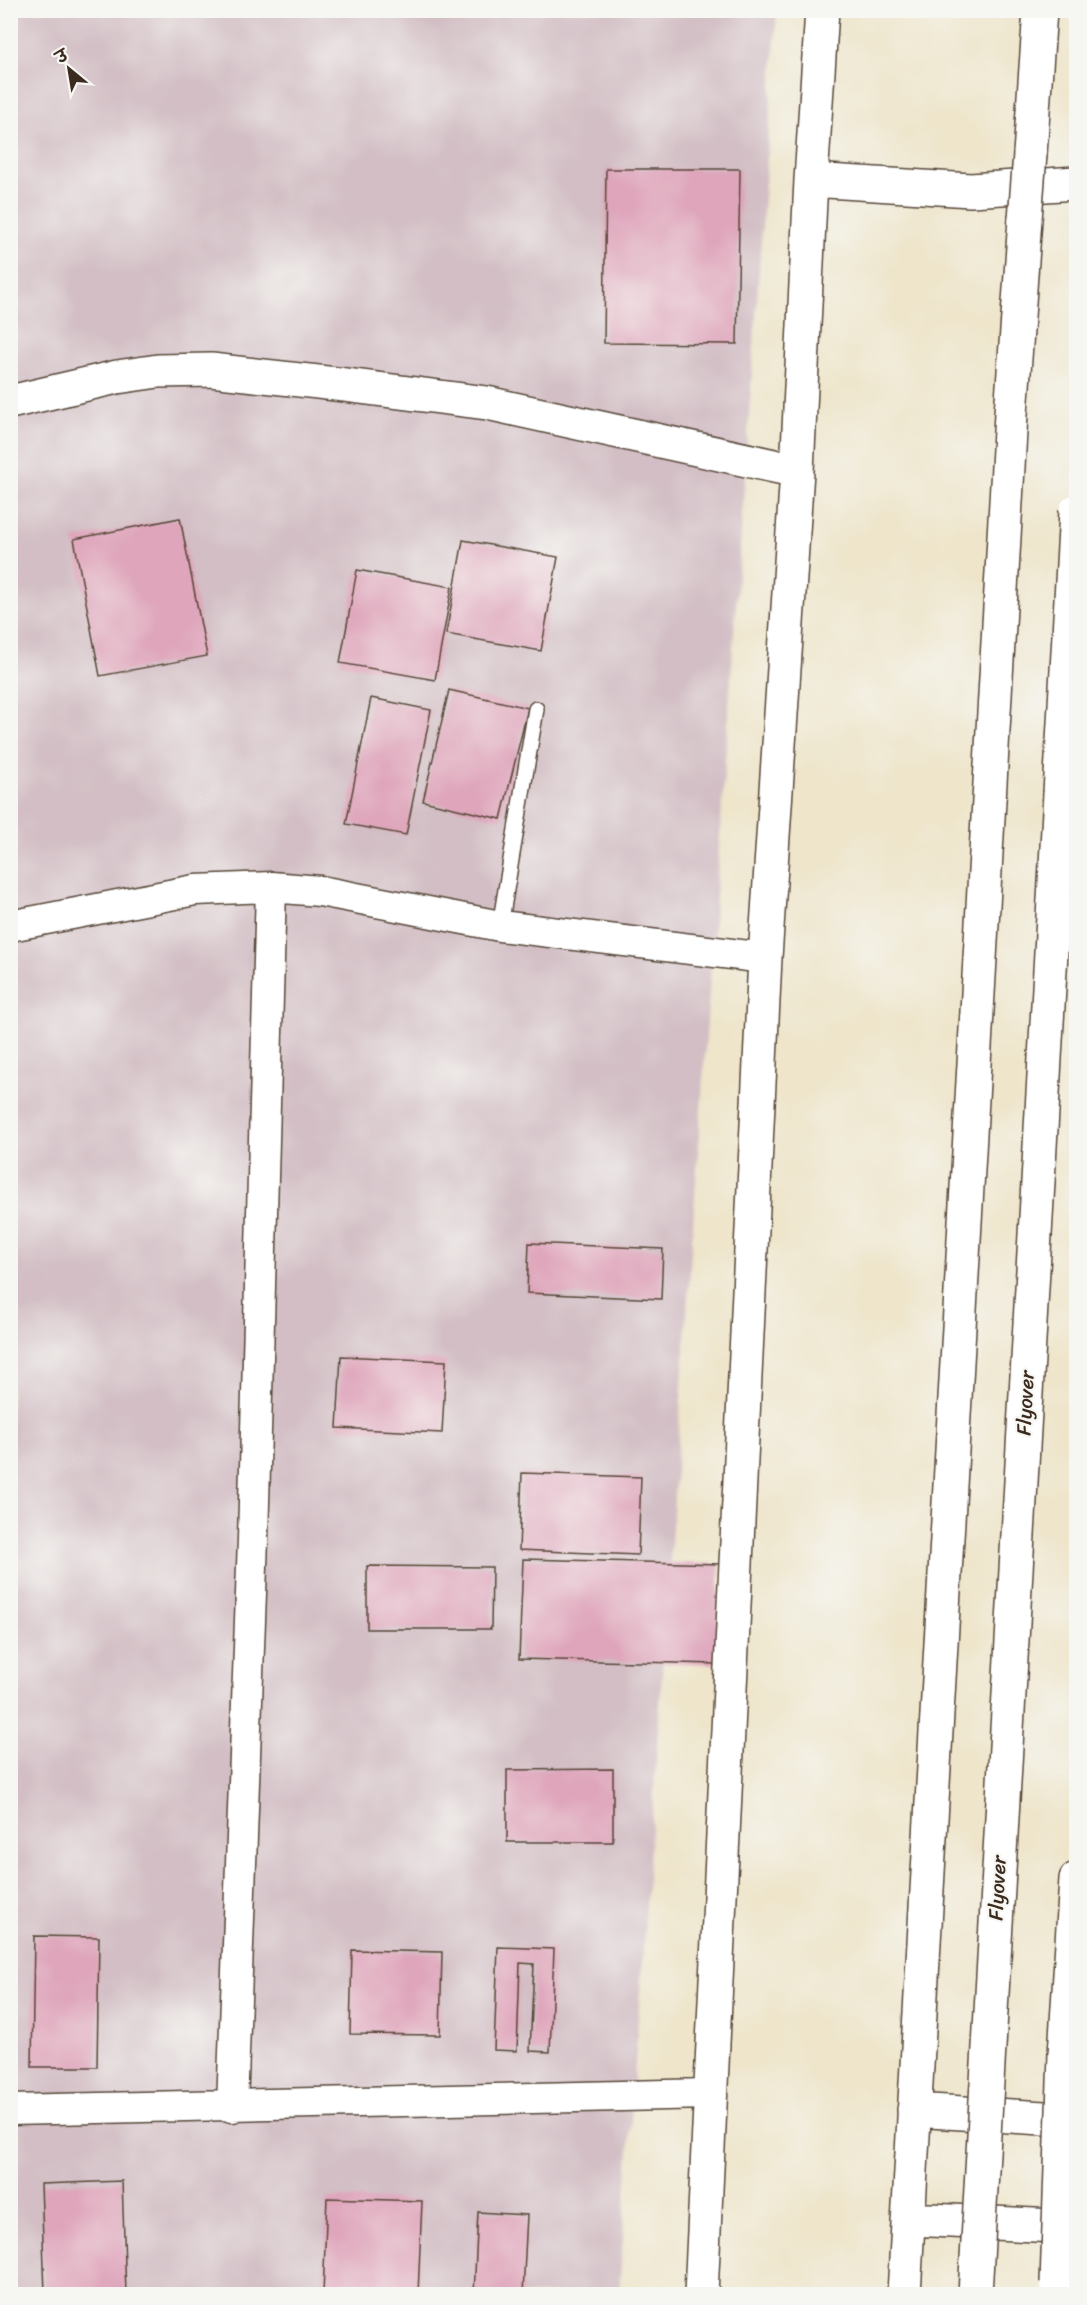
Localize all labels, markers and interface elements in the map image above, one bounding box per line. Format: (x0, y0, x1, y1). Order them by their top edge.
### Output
north arrow (39, 39, 99, 99)
text: उ (48, 41, 75, 73)
street label: Flyover (1006, 1368, 1045, 1436)
street label: Flyover (978, 1853, 1017, 1921)

